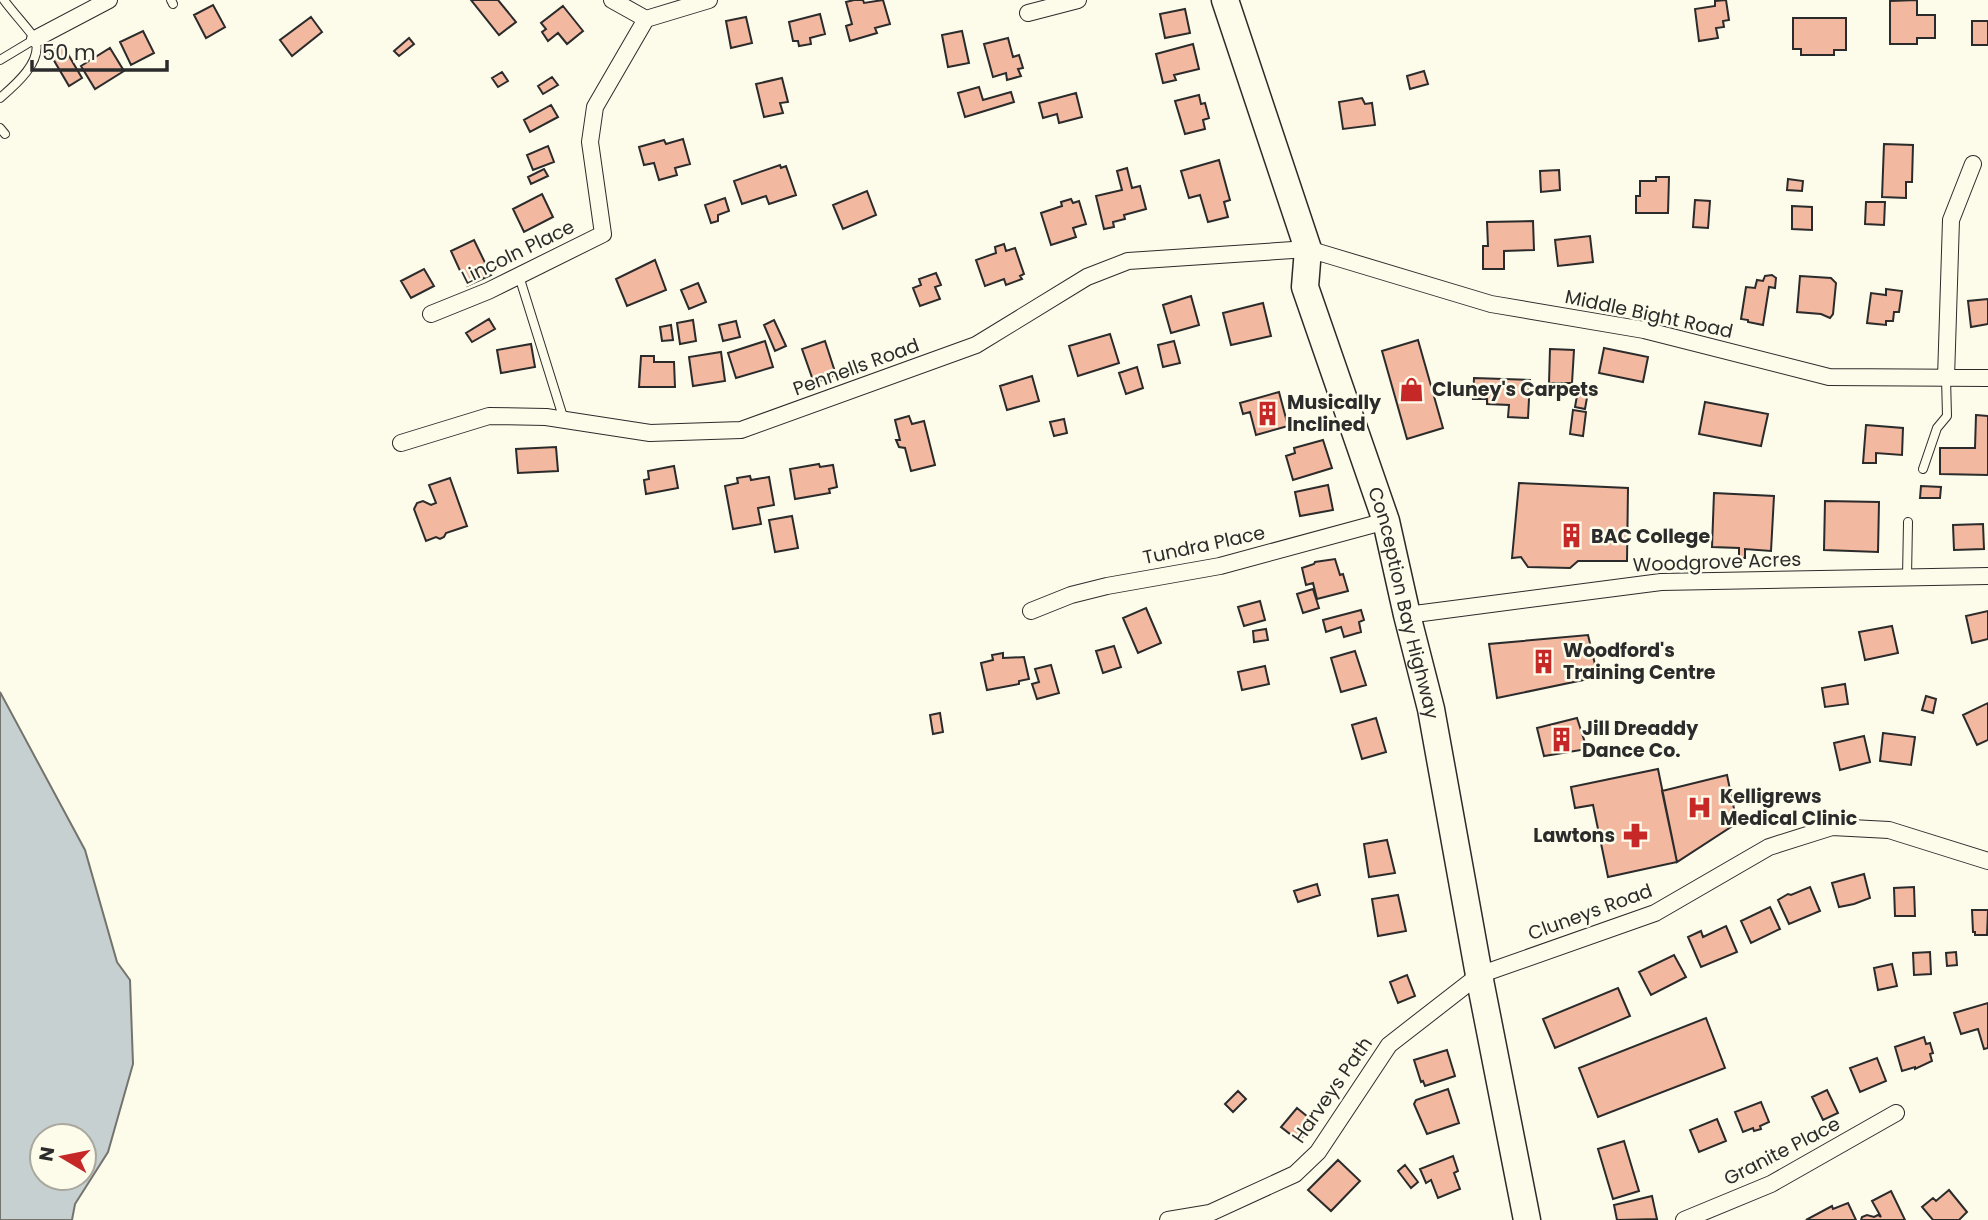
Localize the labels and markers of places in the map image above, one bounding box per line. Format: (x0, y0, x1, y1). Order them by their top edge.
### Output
shop icon: Cluney's Carpets (1398, 375, 1426, 403)
place label: Cluney's Carpets (1432, 376, 1599, 403)
place label: Musically Inclined (1287, 389, 1382, 438)
building icon: Musically Inclined (1253, 399, 1281, 427)
building icon: BAC College (1557, 522, 1585, 550)
place label: BAC College (1591, 523, 1710, 550)
place label: Woodford's Training Centre (1563, 637, 1716, 686)
building icon: Woodford's Training Centre (1529, 647, 1557, 675)
place label: Jill Dreaddy Dance Co. (1582, 715, 1699, 764)
building icon: Jill Dreaddy Dance Co. (1548, 725, 1576, 753)
place label: Kelligrews Medical Clinic (1720, 783, 1857, 832)
hospital icon: Kelligrews Medical Clinic (1686, 793, 1714, 821)
pharmacy icon: Lawtons (1621, 821, 1649, 849)
place label: Lawtons (1533, 822, 1615, 849)

